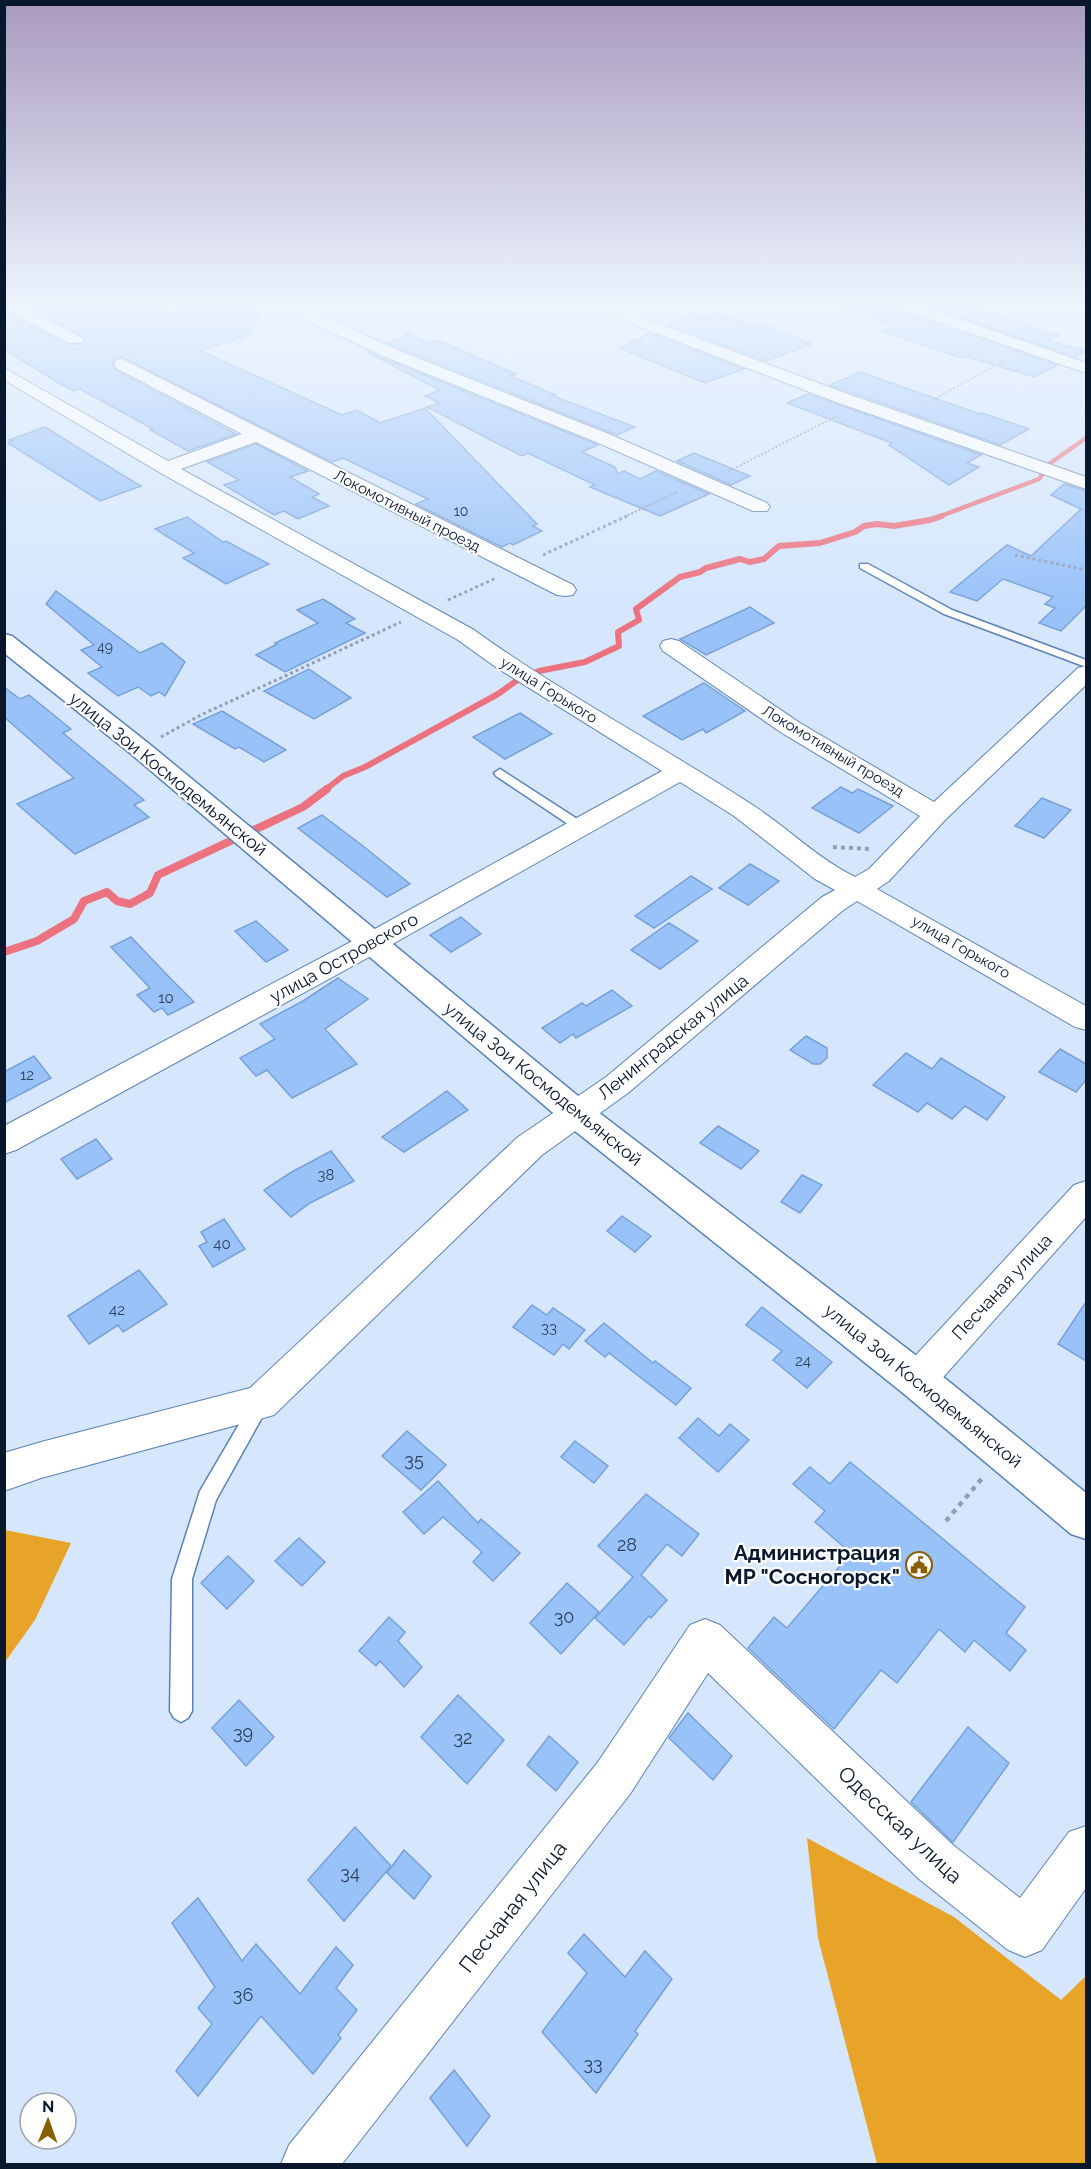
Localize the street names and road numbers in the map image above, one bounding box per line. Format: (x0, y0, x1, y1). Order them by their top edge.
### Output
street label: Локомотивный проезд (331, 466, 484, 556)
street label: улица Горького (497, 653, 601, 727)
street label: улица Зои Космодемьянской (65, 687, 271, 860)
street label: Локомотивный проезд (759, 701, 907, 801)
street label: улица Островского (266, 908, 422, 1007)
street label: улица Горького (909, 911, 1014, 983)
street label: Ленинградская улица (593, 970, 752, 1104)
street label: улица Зои Космодемьянской (440, 997, 646, 1170)
street label: Песчаная улица (947, 1229, 1056, 1344)
street label: улица Зои Космодемьянской (820, 1299, 1026, 1472)
street label: Одесская улица (833, 1761, 968, 1889)
street label: Песчаная улица (454, 1836, 572, 1977)

